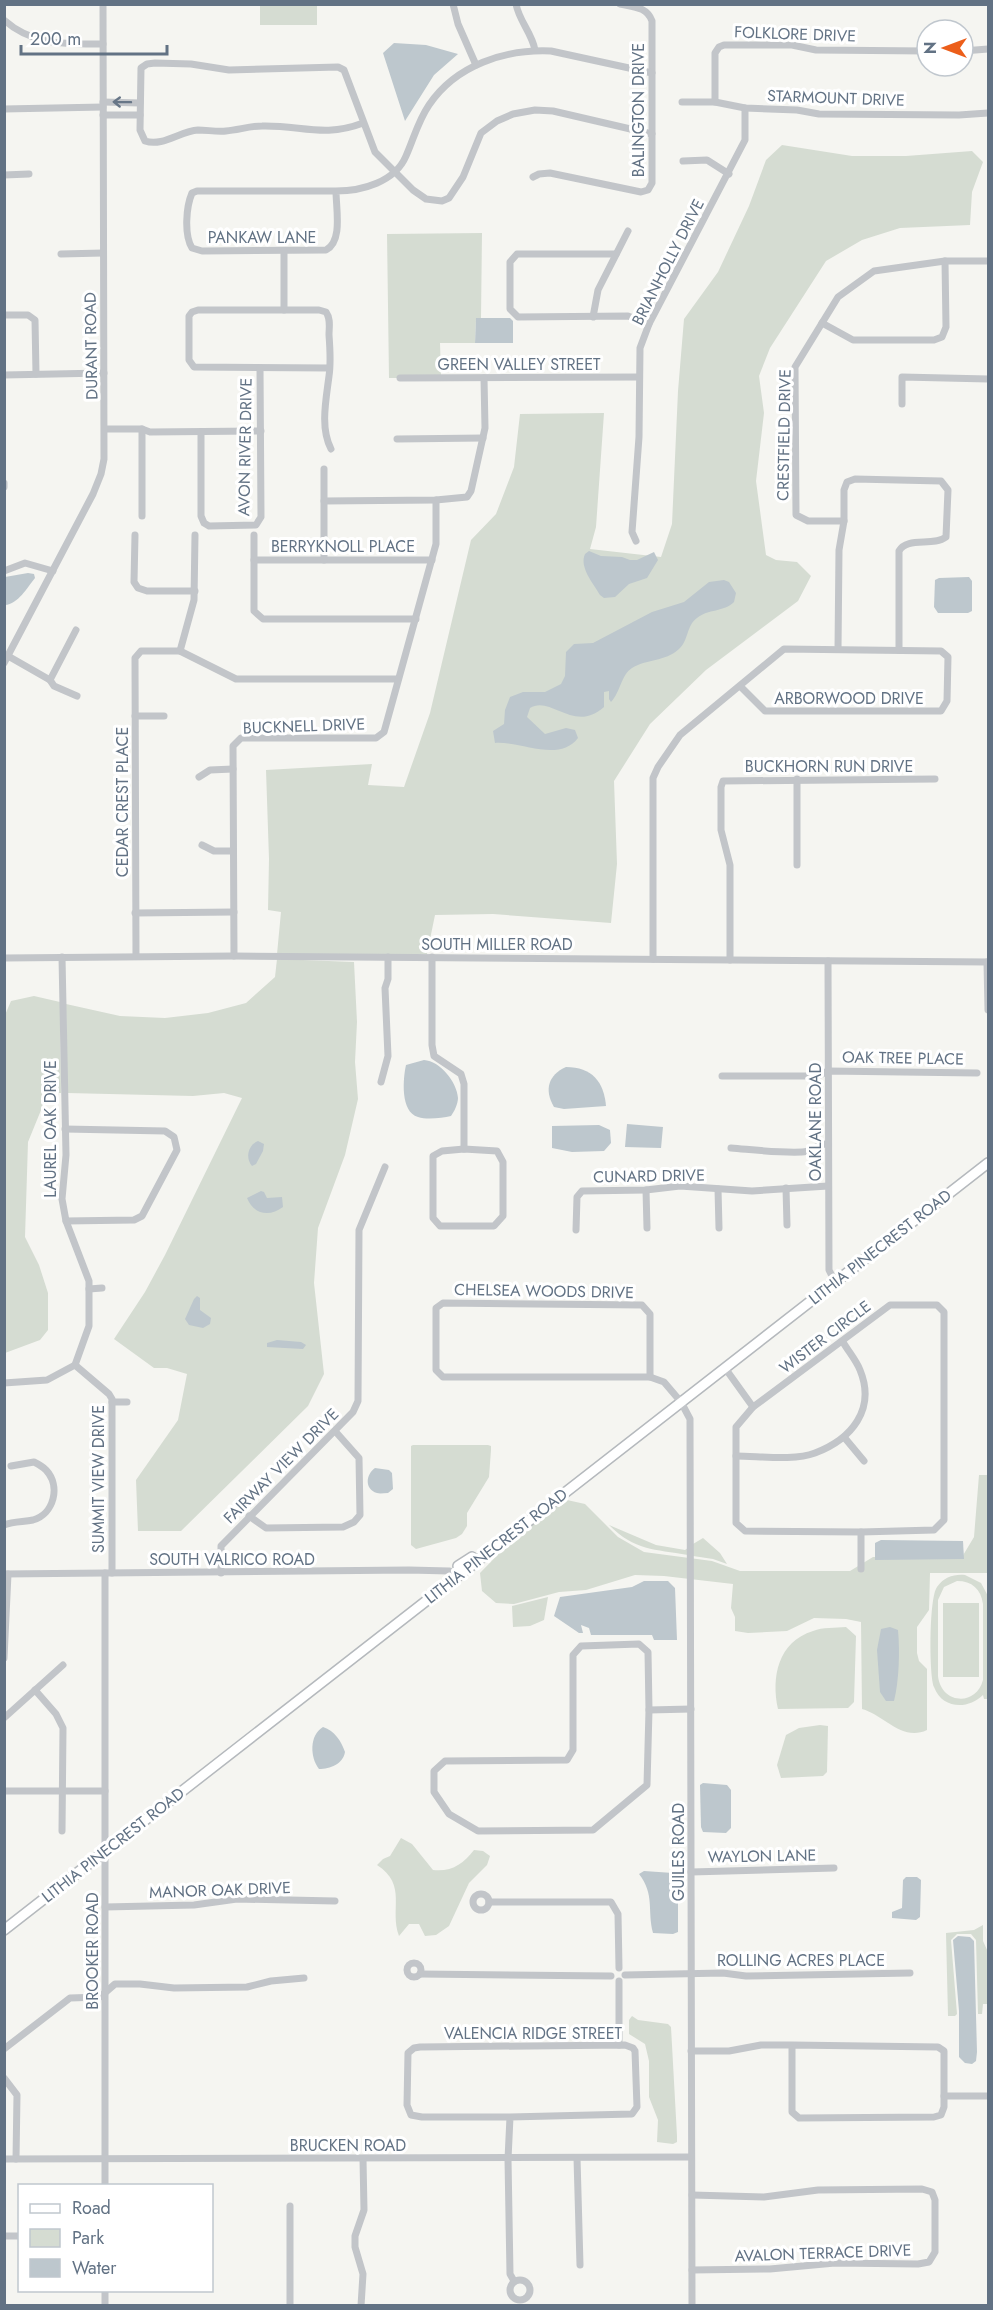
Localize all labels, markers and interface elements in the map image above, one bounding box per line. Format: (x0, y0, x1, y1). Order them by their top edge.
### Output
scale bar (21, 18, 166, 56)
north arrow (915, 18, 975, 78)
street label: FOLKLORE DRIVE (734, 20, 856, 48)
text: 200 m (30, 26, 81, 52)
text: N (919, 42, 942, 54)
street label: BALINGTON DRIVE (627, 43, 650, 177)
street label: STARMOUNT DRIVE (767, 84, 905, 112)
one-way arrow (112, 97, 132, 108)
street label: BRIANHOLLY DRIVE (626, 195, 710, 329)
street label: PANKAW LANE (208, 226, 316, 249)
street label: DURANT ROAD (79, 292, 103, 400)
street label: GREEN VALLEY STREET (438, 353, 601, 376)
street label: CRESTFIELD DRIVE (771, 369, 797, 501)
street label: AVON RIVER DRIVE (232, 378, 258, 516)
street label: BERRYKNOLL PLACE (271, 535, 415, 558)
street label: ARBORWOOD DRIVE (774, 687, 924, 710)
street label: BUCKNELL DRIVE (242, 712, 366, 740)
street label: CEDAR CREST PLACE (111, 727, 134, 877)
street label: BUCKHORN RUN DRIVE (745, 755, 913, 778)
street label: SOUTH MILLER ROAD (421, 933, 573, 956)
street label: OAK TREE PLACE (842, 1045, 964, 1071)
street label: LAUREL OAK DRIVE (39, 1060, 62, 1198)
street label: OAKLANE ROAD (804, 1063, 827, 1181)
street label: CUNARD DRIVE (593, 1164, 705, 1188)
street label: LITHIA PINECREST ROAD (804, 1184, 956, 1310)
street label: CHELSEA WOODS DRIVE (454, 1278, 634, 1304)
street label: WISTER CIRCLE (774, 1295, 876, 1379)
street label: FAIRWAY VIEW DRIVE (218, 1403, 344, 1529)
street label: SUMMIT VIEW DRIVE (87, 1405, 110, 1553)
street label: LITHIA PINECREST ROAD (420, 1483, 572, 1609)
street label: SOUTH VALRICO ROAD (149, 1548, 315, 1571)
street label: LITHIA PINECREST ROAD (37, 1782, 189, 1908)
street label: GUILES ROAD (667, 1803, 690, 1901)
street label: WAYLON LANE (707, 1844, 817, 1868)
street label: MANOR OAK DRIVE (149, 1876, 291, 1904)
street label: BROOKER ROAD (81, 1892, 104, 2010)
street label: ROLLING ACRES PLACE (717, 1949, 885, 1972)
street label: VALENCIA RIDGE STREET (444, 2022, 623, 2045)
street label: BRUCKEN ROAD (290, 2134, 406, 2157)
legend (18, 2184, 213, 2292)
text: Road (72, 2195, 111, 2221)
text: Park (72, 2225, 104, 2251)
street label: AVALON TERRACE DRIVE (734, 2238, 912, 2268)
text: Water (72, 2255, 117, 2281)

